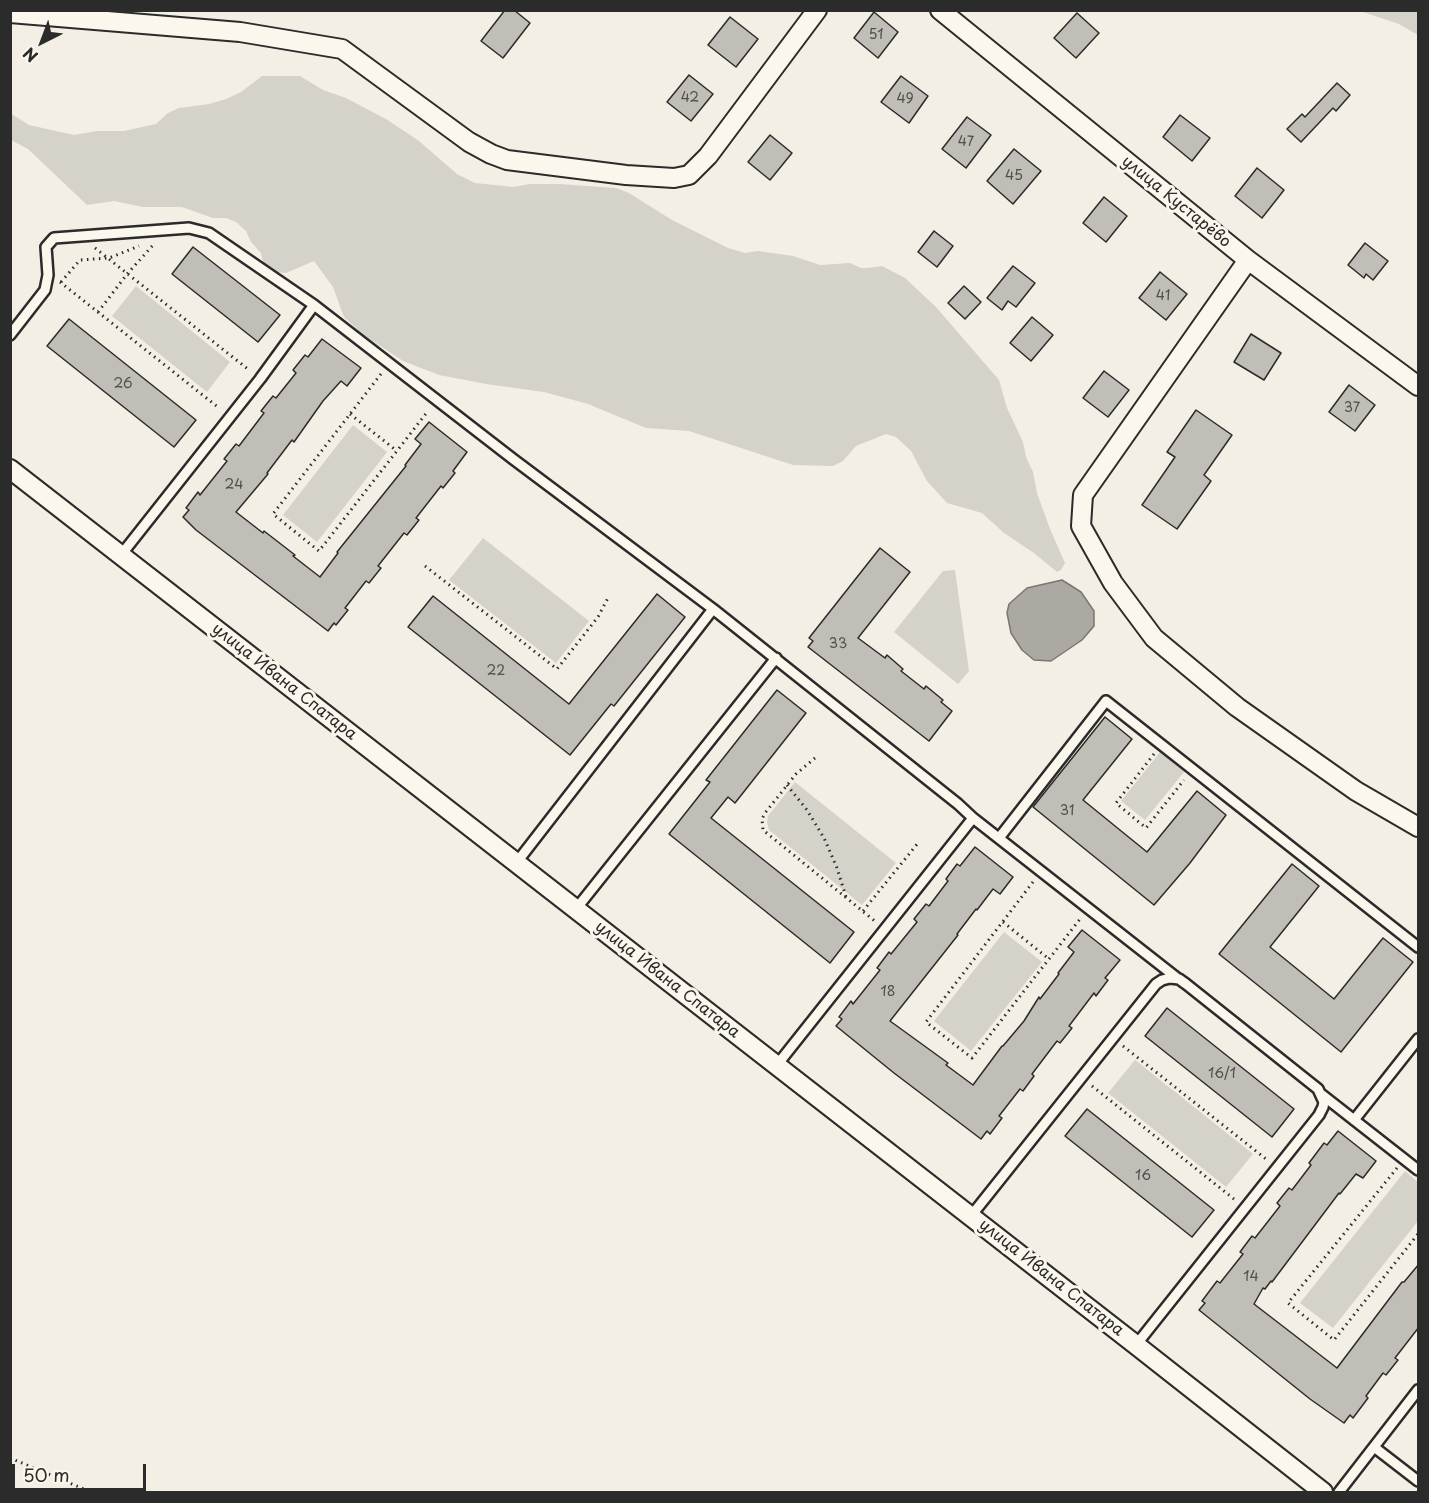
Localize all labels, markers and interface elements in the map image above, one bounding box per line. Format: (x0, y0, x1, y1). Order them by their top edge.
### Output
north arrow (12, 12, 72, 72)
house number: 51 (869, 27, 883, 43)
text: N (17, 42, 43, 69)
house number: 42 (681, 90, 699, 106)
house number: 49 (896, 91, 914, 107)
house number: 47 (958, 134, 974, 150)
street label: улица Кустарёво (1118, 152, 1234, 252)
house number: 45 (1005, 168, 1023, 184)
house number: 41 (1156, 288, 1170, 304)
house number: 26 (113, 376, 133, 392)
house number: 37 (1344, 400, 1360, 416)
house number: 24 (225, 477, 243, 493)
street label: улица Ивана Спатара (208, 620, 360, 744)
house number: 33 (829, 636, 847, 652)
house number: 22 (487, 663, 505, 679)
house number: 31 (1060, 803, 1074, 819)
street label: улица Ивана Спатара (591, 918, 743, 1042)
house number: 18 (880, 984, 896, 1000)
house number: 16/1 (1208, 1066, 1236, 1082)
house number: 16 (1135, 1168, 1151, 1184)
street label: улица Ивана Спатара (975, 1216, 1127, 1340)
house number: 14 (1243, 1269, 1259, 1285)
scale bar (15, 1452, 148, 1490)
text: 50 m (23, 1461, 70, 1488)

